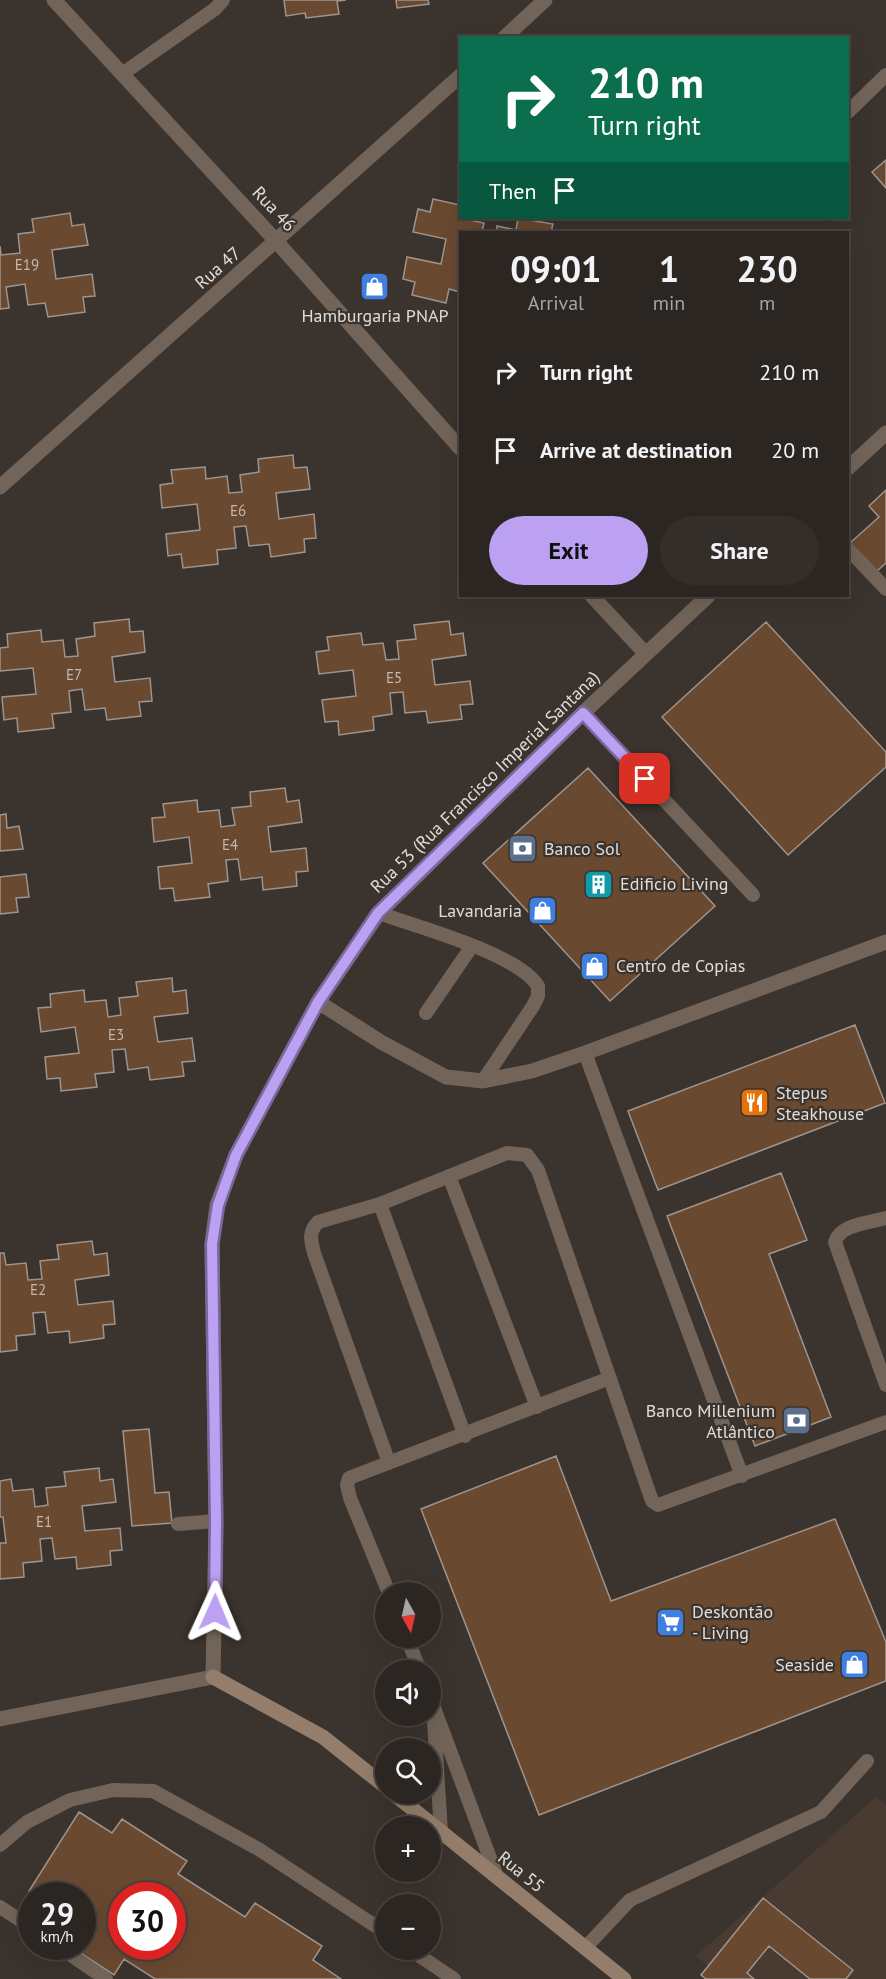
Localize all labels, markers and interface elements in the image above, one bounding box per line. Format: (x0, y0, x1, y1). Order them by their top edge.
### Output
text: 210 m (588, 55, 704, 110)
icon: right (489, 60, 567, 138)
text: Turn right (588, 108, 701, 142)
icon: arrive (548, 174, 581, 207)
text: Then (489, 177, 536, 205)
street label: Rua 46 (248, 181, 301, 236)
street label: Rua 47 (190, 241, 245, 294)
text: 09:01 (510, 245, 602, 292)
text: 1 (659, 245, 679, 292)
text: 230 (737, 245, 798, 292)
house number: E19 (15, 255, 39, 274)
shop icon: Hamburgaria PNAP (359, 271, 391, 303)
text: Arrival (528, 290, 584, 316)
text: min (653, 290, 685, 316)
text: m (759, 290, 775, 316)
place label: Hamburgaria PNAP (301, 304, 449, 327)
icon: right (489, 356, 522, 389)
text: Turn right (540, 358, 632, 386)
text: 210 m (759, 358, 819, 386)
icon: arrive (489, 434, 522, 467)
text: Arrive at destination (540, 436, 732, 464)
text: 20 m (771, 436, 819, 464)
house number: E6 (230, 501, 246, 520)
button: Exit (489, 516, 648, 585)
button: Share (660, 516, 819, 585)
house number: E7 (66, 665, 82, 684)
street label: Rua 53 (Rua Francisco Imperial Santana) (365, 666, 604, 898)
house number: E5 (386, 668, 402, 687)
pin (619, 753, 670, 804)
icon: arrive (628, 762, 661, 795)
bank icon: Banco Sol (507, 833, 539, 865)
house number: E4 (222, 835, 238, 854)
place label: Banco Sol (544, 837, 621, 860)
building icon: Edificio Living (583, 868, 615, 900)
place label: Edificio Living (620, 872, 728, 895)
shop icon: Lavandaria (527, 895, 559, 927)
place label: Lavandaria (438, 899, 522, 922)
shop icon: Centro de Copias (579, 950, 611, 982)
place label: Centro de Copias (616, 954, 745, 977)
house number: E3 (108, 1025, 124, 1044)
place label: Stepus Steakhouse (776, 1081, 864, 1125)
restaurant icon: Stepus Steakhouse (739, 1087, 771, 1119)
house number: E2 (30, 1280, 46, 1299)
place label: Banco Millenium Atlântico (646, 1399, 775, 1443)
bank icon: Banco Millenium Atlântico (780, 1405, 812, 1437)
house number: E1 (36, 1512, 52, 1531)
position arrow (183, 1580, 247, 1644)
north arrow (375, 1582, 441, 1648)
map controls (375, 1582, 441, 1960)
place label: Deskontão - Living (692, 1600, 773, 1644)
supermarket icon: Deskontão - Living (655, 1606, 687, 1638)
shop icon: Seaside (839, 1649, 871, 1681)
place label: Seaside (775, 1653, 834, 1676)
button: sound (375, 1660, 441, 1726)
button: search (375, 1738, 441, 1804)
button: + (375, 1816, 441, 1882)
street label: Rua 55 (493, 1846, 549, 1897)
speed limit sign: 30 (108, 1882, 186, 1960)
text: 29 (40, 1894, 74, 1933)
button: − (375, 1894, 441, 1960)
text: km/h (41, 1927, 73, 1946)

